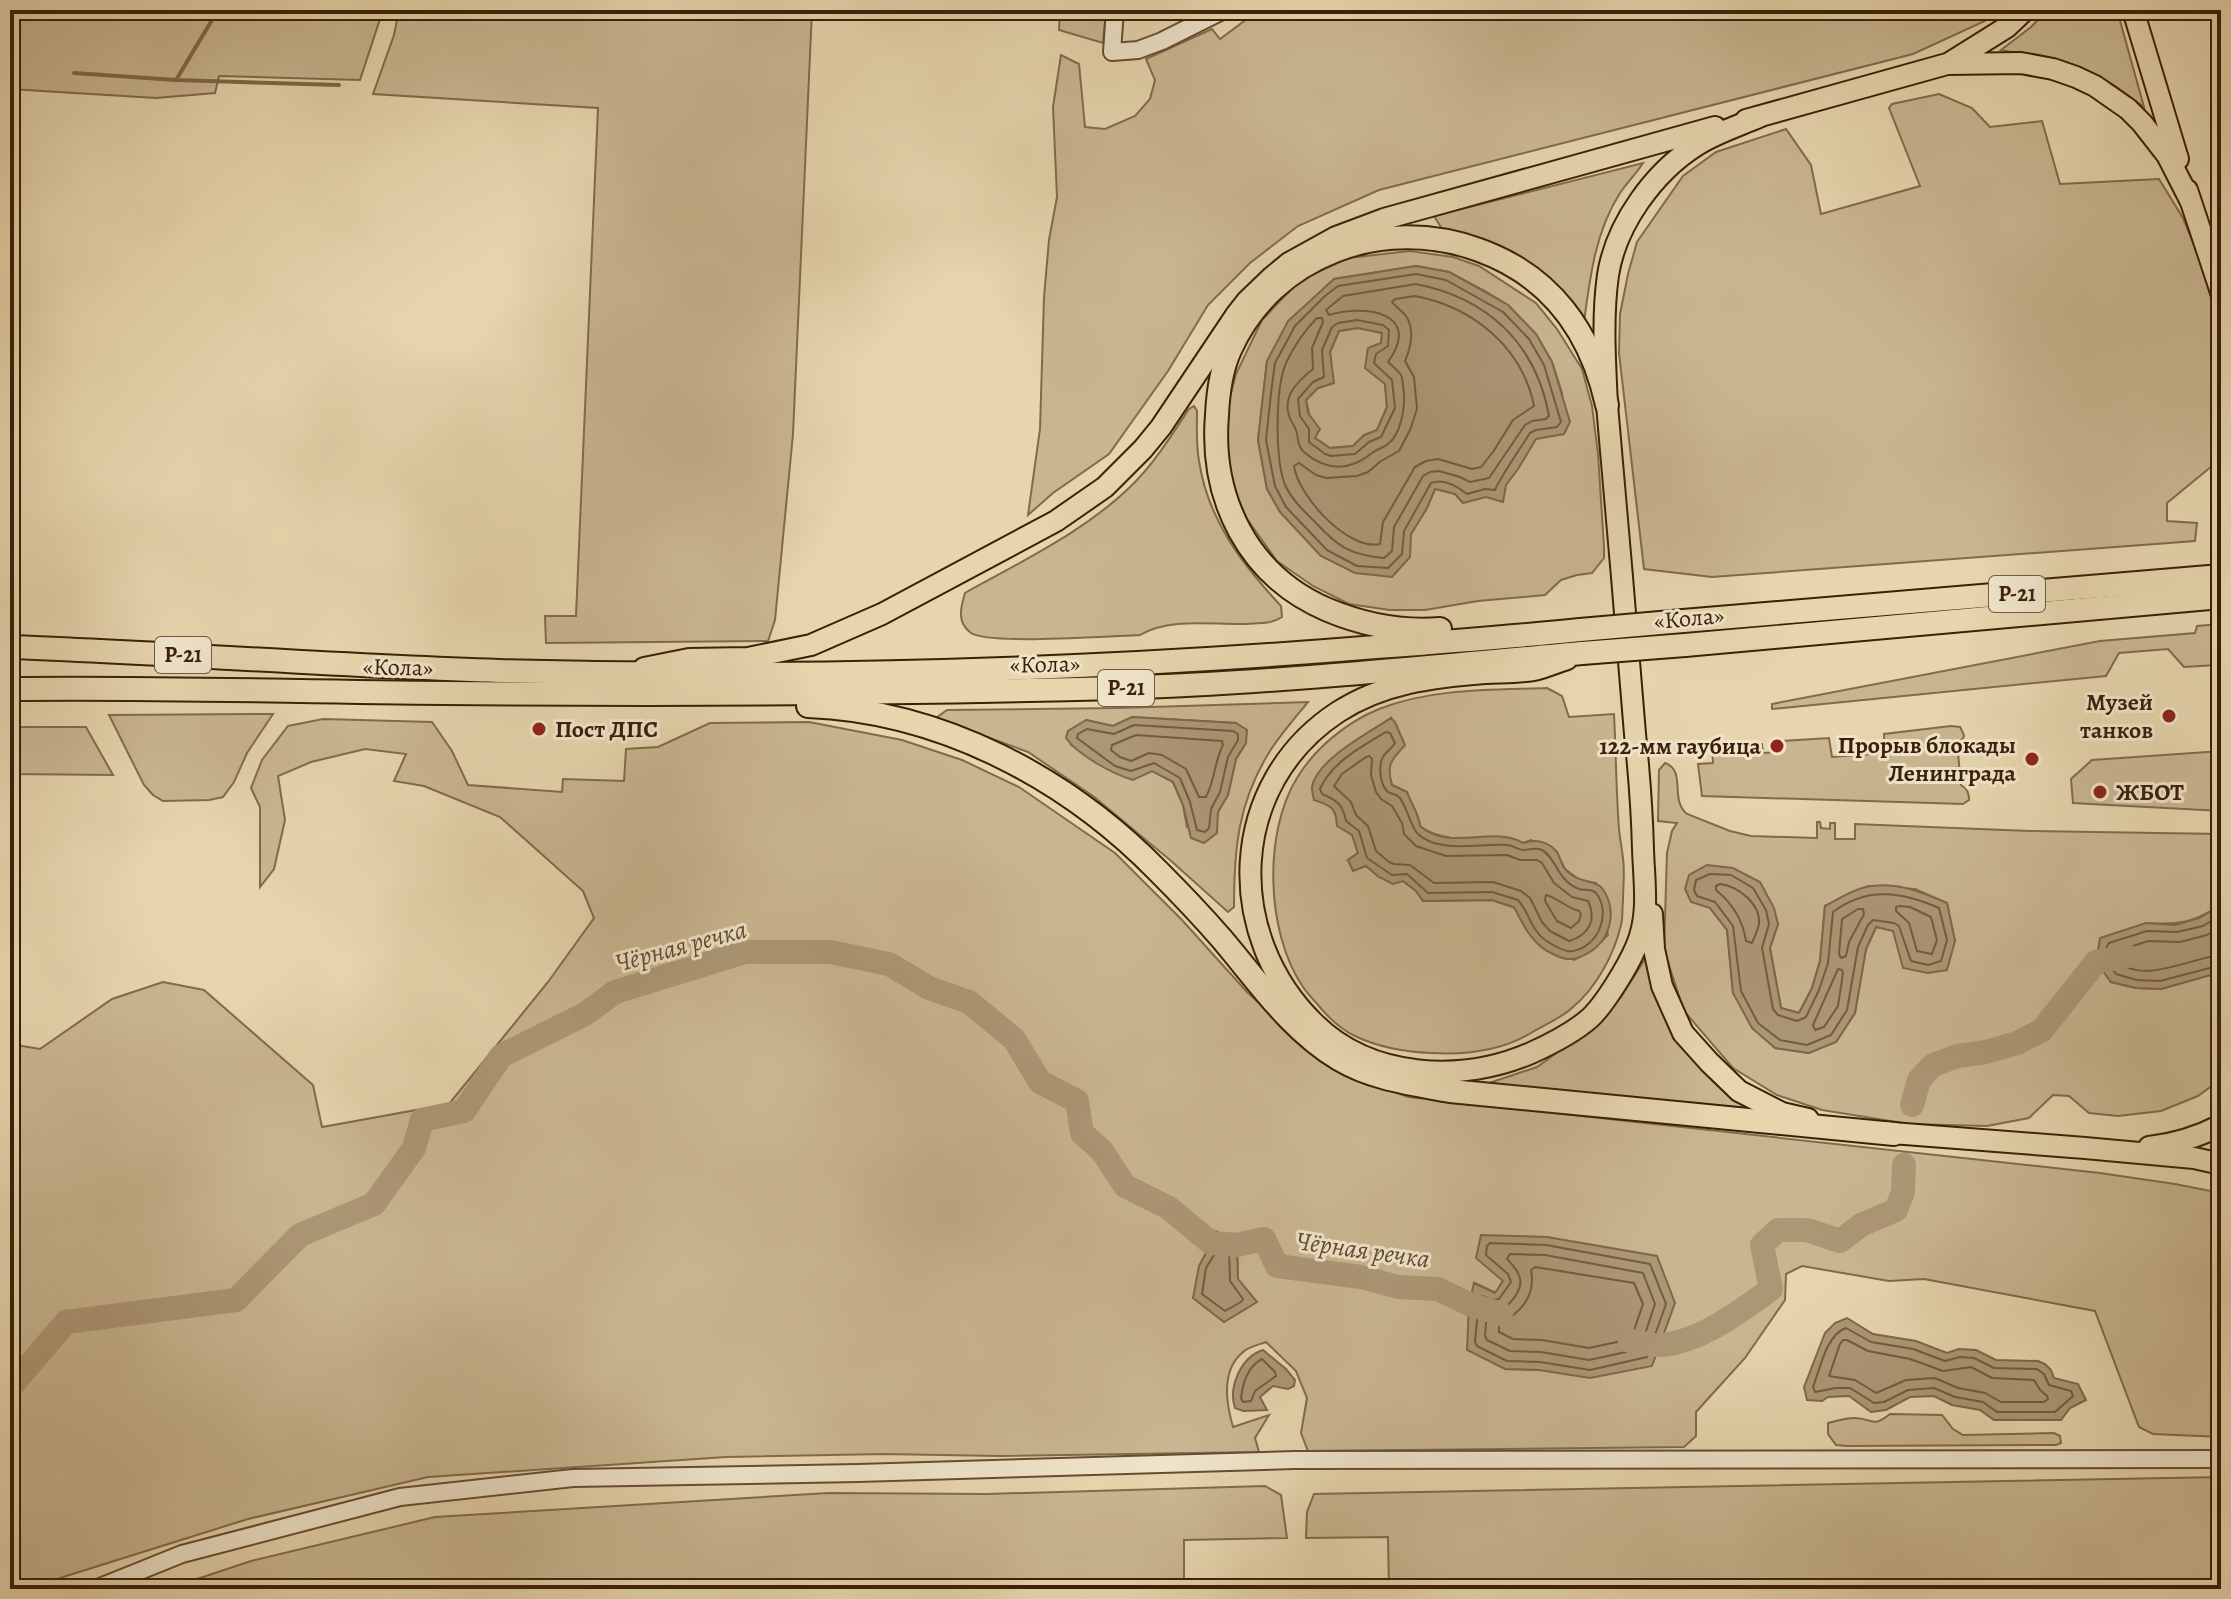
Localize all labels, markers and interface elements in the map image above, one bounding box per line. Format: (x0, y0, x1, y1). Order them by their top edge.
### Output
road number: Р-21 (1989, 576, 2045, 612)
street label: «Кола» (1653, 599, 1725, 637)
road number: Р-21 (155, 637, 211, 673)
street label: «Кола» (1010, 647, 1080, 681)
street label: «Кола» (363, 650, 433, 684)
road number: Р-21 (1098, 670, 1154, 706)
place label: Музей танков (2080, 686, 2153, 746)
marker: Музей танков (2160, 707, 2178, 725)
place label: Пост ДПС (555, 713, 658, 745)
marker: Пост ДПС (530, 720, 548, 738)
place label: Прорыв блокады Ленинграда (1838, 729, 2017, 789)
place label: 122-мм гаубица (1599, 730, 1762, 762)
marker: 122-мм гаубица (1768, 737, 1786, 755)
marker: Прорыв блокады Ленинграда (2023, 750, 2041, 768)
place label: ЖБОТ (2116, 776, 2184, 808)
marker: ЖБОТ (2091, 783, 2109, 801)
water label: Чёрная речка (611, 912, 751, 980)
water label: Чёрная речка (1294, 1223, 1432, 1277)

